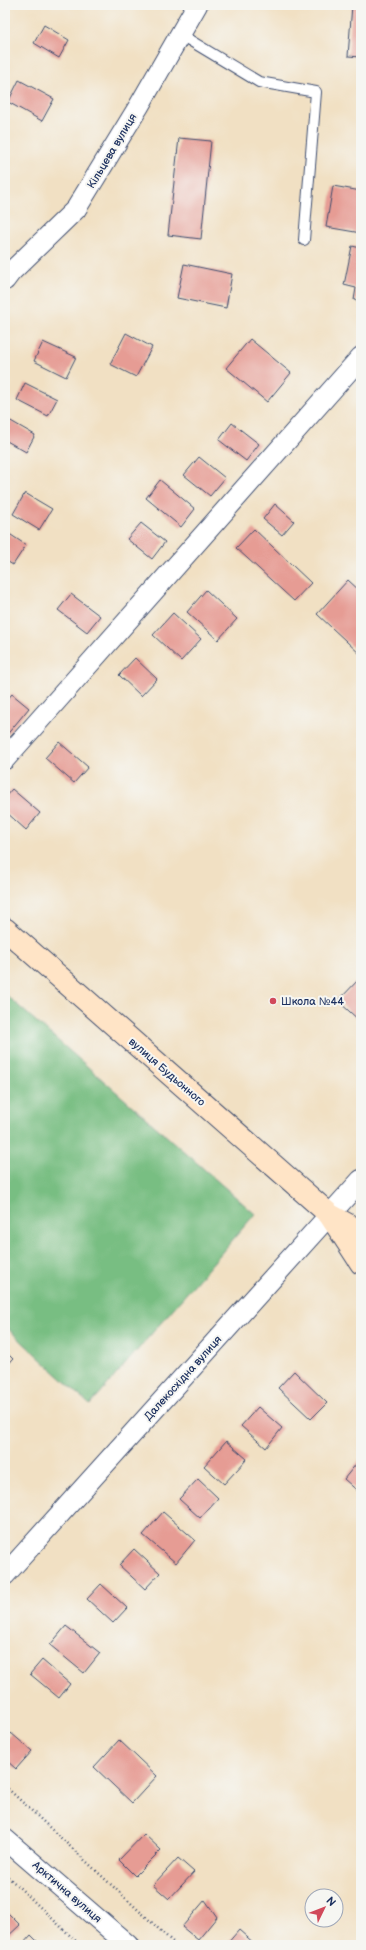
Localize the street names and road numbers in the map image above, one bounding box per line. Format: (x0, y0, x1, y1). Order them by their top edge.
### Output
street label: Кільцева вулиця (85, 111, 139, 191)
street label: вулиця Будьонного (126, 1035, 208, 1109)
street label: Далекосхідна вулиця (142, 1333, 224, 1423)
street label: Арктична вулиця (29, 1858, 104, 1925)

